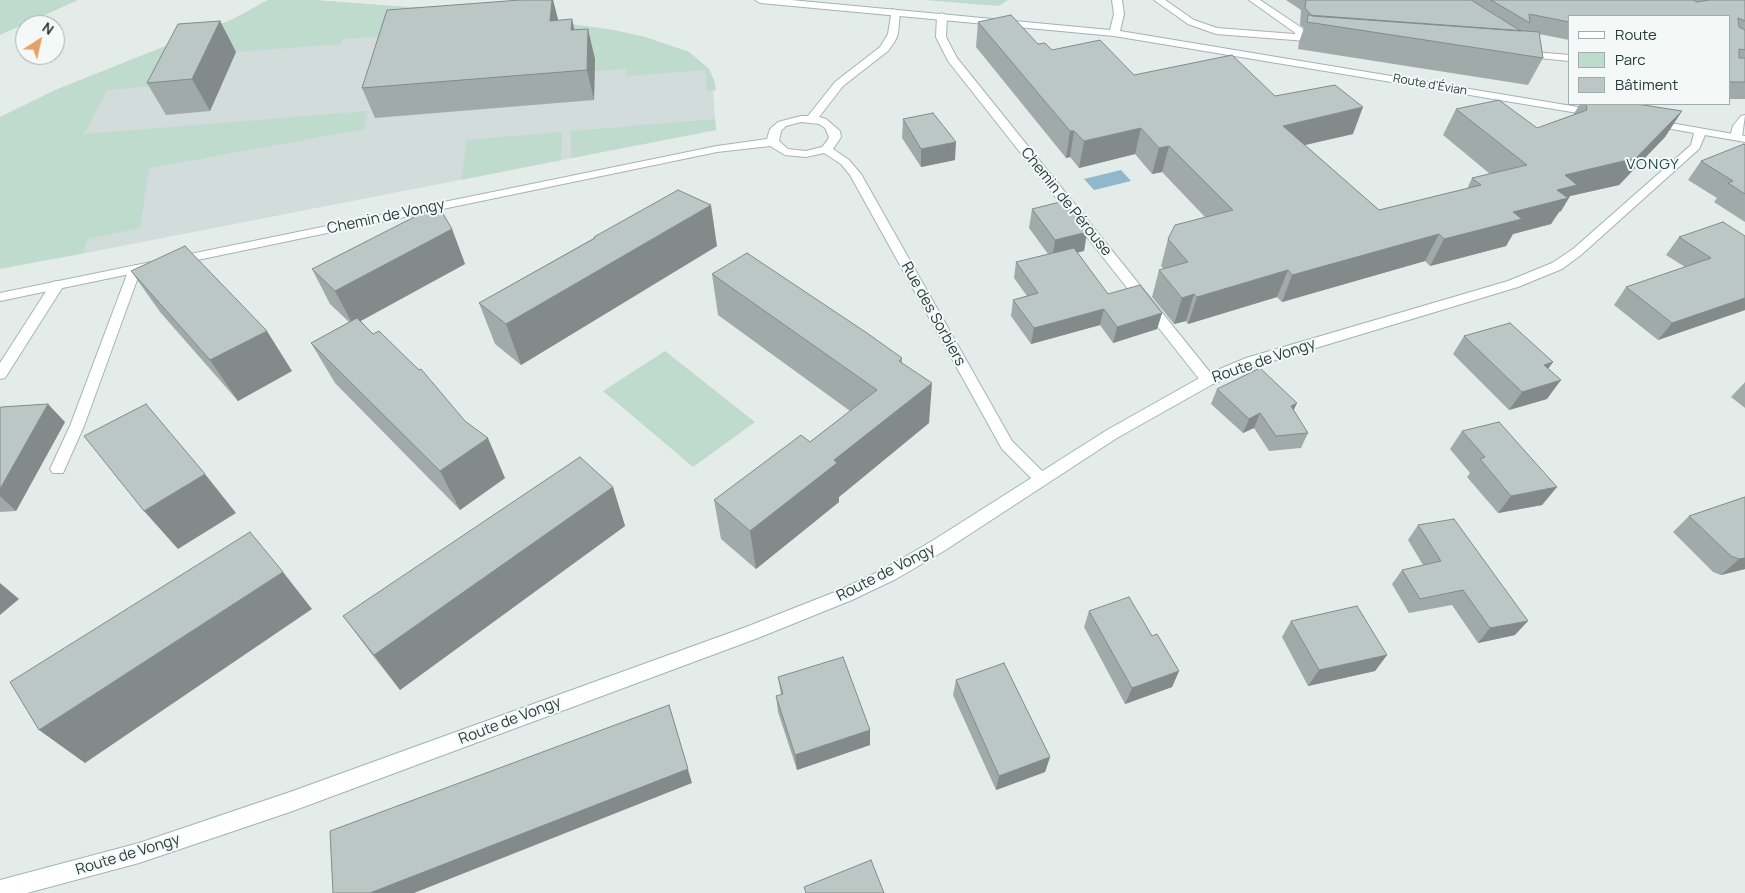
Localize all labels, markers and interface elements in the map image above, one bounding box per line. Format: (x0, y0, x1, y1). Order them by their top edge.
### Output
north arrow (15, 15, 65, 65)
legend (1568, 15, 1730, 105)
text: N (39, 17, 58, 39)
text: Route (1615, 24, 1657, 45)
text: Parc (1615, 49, 1646, 70)
street label: Route d'Évian (1392, 71, 1468, 99)
text: Bâtiment (1615, 74, 1678, 95)
street label: Chemin de Pérouse (1017, 144, 1115, 260)
district label: VONGY (1626, 156, 1680, 174)
street label: Chemin de Vongy (326, 196, 446, 238)
street label: Rue des Sorbiers (897, 259, 969, 369)
street label: Route de Vongy (1210, 335, 1318, 387)
street label: Route de Vongy (834, 540, 938, 606)
street label: Route de Vongy (456, 693, 564, 749)
street label: Route de Vongy (74, 831, 182, 879)

